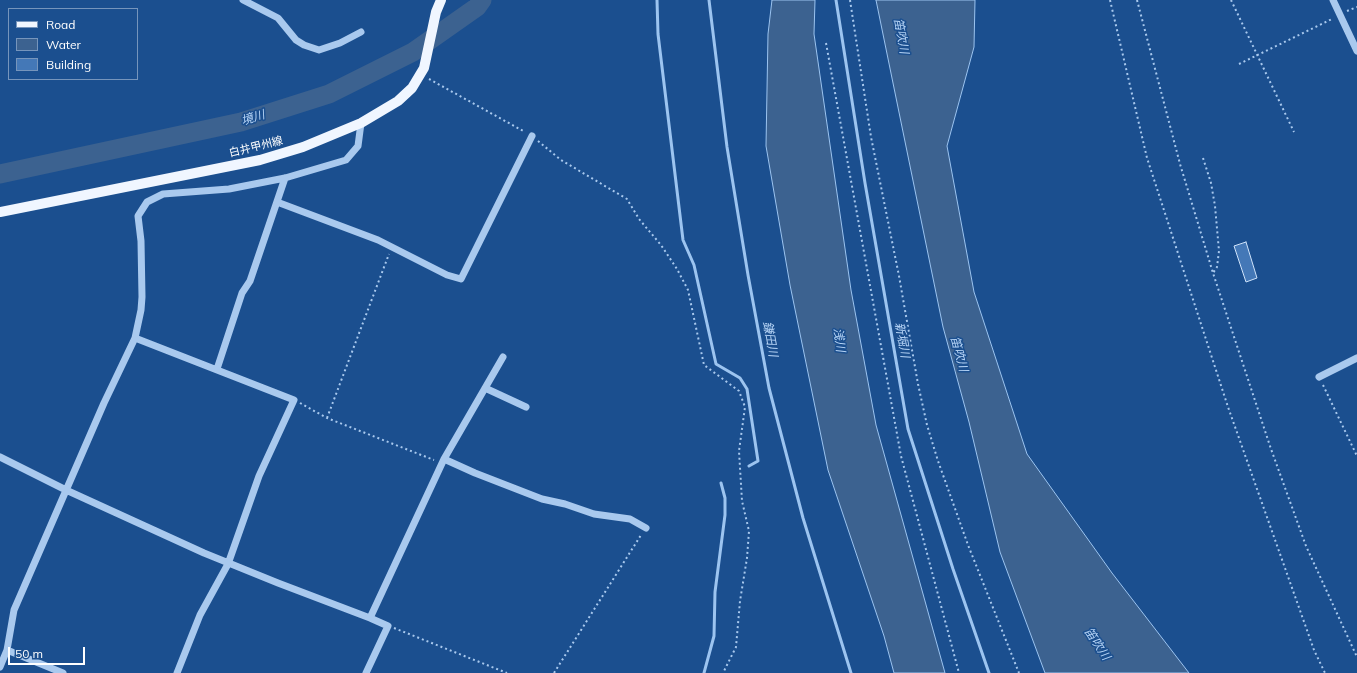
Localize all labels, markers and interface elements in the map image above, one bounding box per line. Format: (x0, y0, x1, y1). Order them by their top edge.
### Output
legend (8, 8, 138, 80)
text: Road (46, 17, 75, 32)
water label: 笛吹川 (891, 17, 911, 55)
text: Water (46, 37, 81, 52)
text: Building (46, 57, 91, 72)
water label: 境川 (239, 108, 267, 128)
street label: 白井甲州線 (228, 134, 284, 160)
water label: 鎌田川 (760, 320, 780, 358)
water label: 新堀川 (892, 321, 912, 359)
water label: 浅川 (830, 327, 848, 353)
water label: 笛吹川 (947, 335, 971, 373)
water label: 笛吹川 (1081, 625, 1113, 663)
scale bar (10, 639, 87, 665)
text: 50 m (15, 646, 43, 661)

